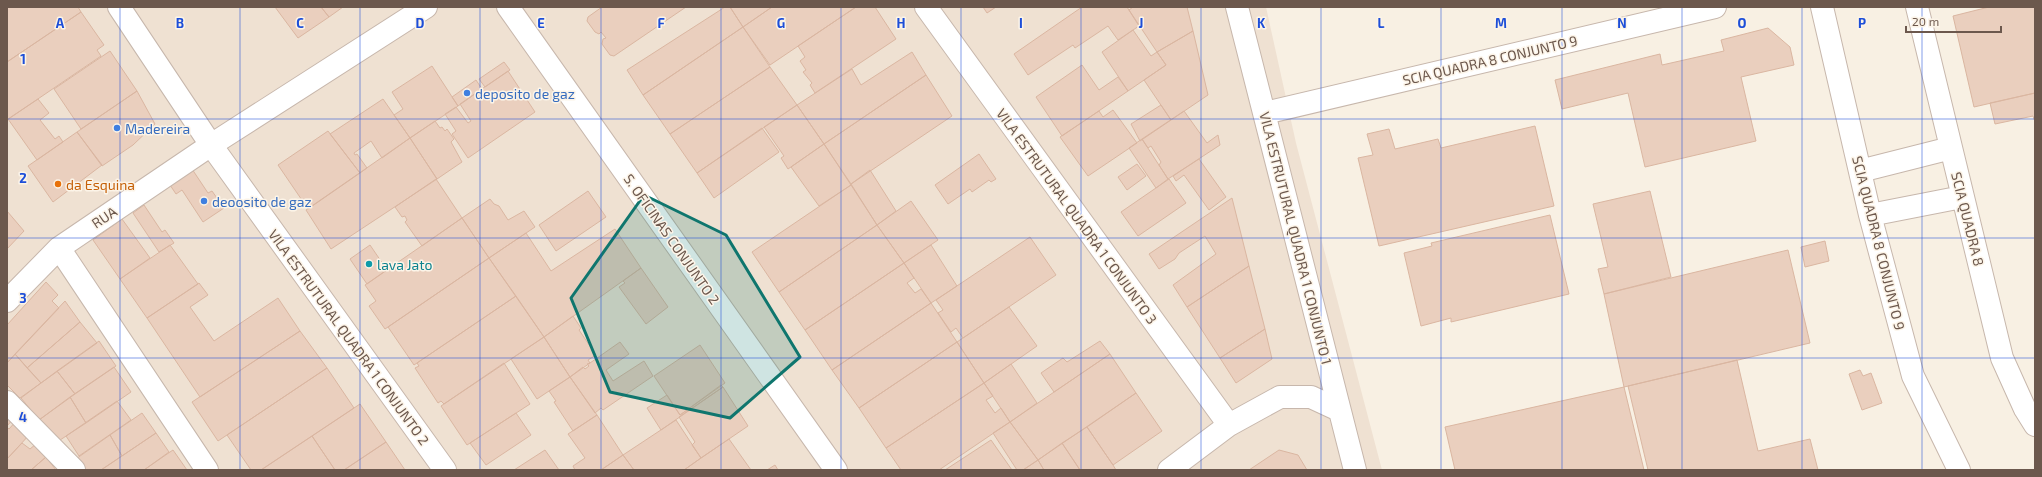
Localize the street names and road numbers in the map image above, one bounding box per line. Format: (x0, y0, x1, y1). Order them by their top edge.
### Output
street label: SCIA QUADRA 8 CONJUNTO 9 (1401, 32, 1579, 88)
street label: VILA ESTRUTURAL QUADRA 1 CONJUNTO 3 (993, 105, 1161, 327)
street label: VILA ESTRUTURAL QUADRA 1 CONJUNTO 1 (1256, 110, 1336, 366)
street label: SCIA QUADRA 8 CONJUNTO 9 (1849, 154, 1909, 332)
street label: SCIA QUADRA 8 (1948, 170, 1988, 268)
street label: S. OFICINAS CONJUNTO 2 (621, 171, 724, 308)
street label: RUA (88, 202, 120, 231)
street label: VILA ESTRUTURAL QUADRA 1 CONJUNTO 2 (265, 226, 433, 448)

